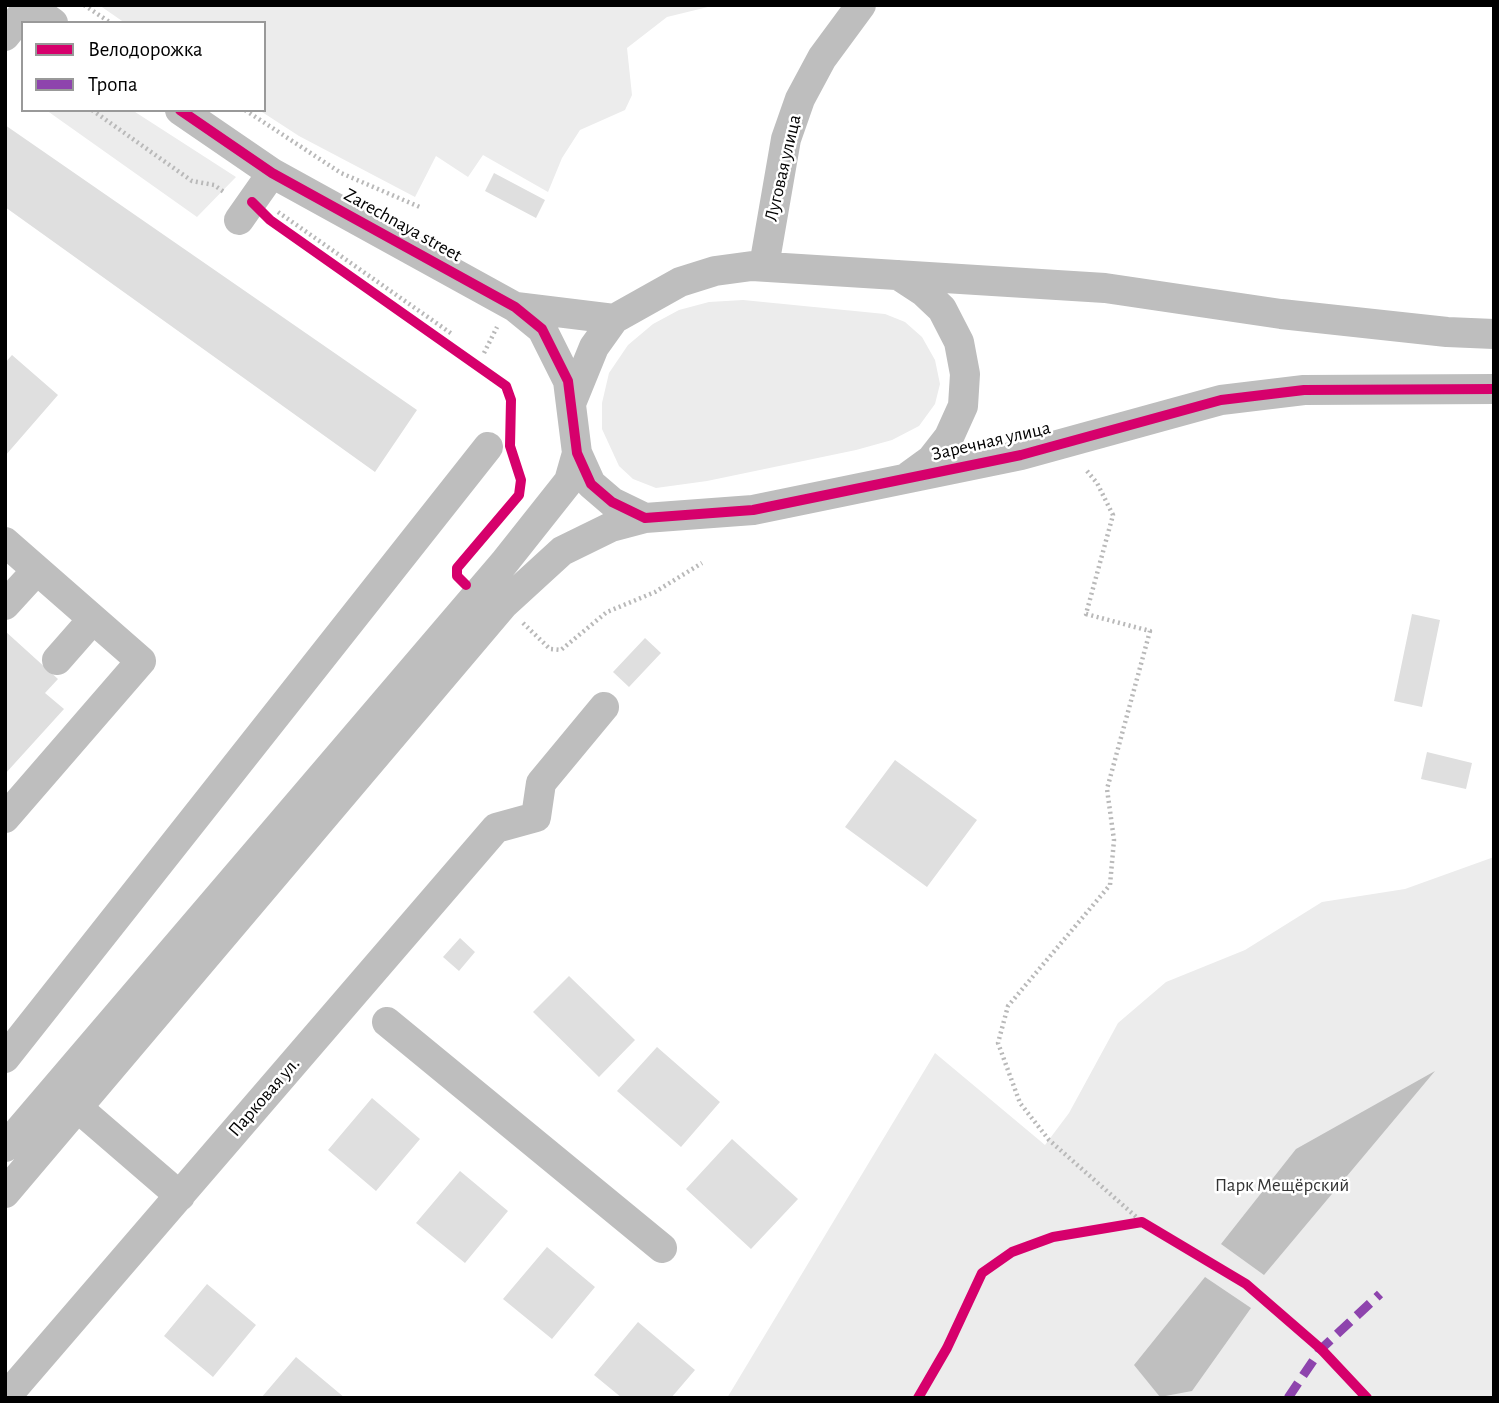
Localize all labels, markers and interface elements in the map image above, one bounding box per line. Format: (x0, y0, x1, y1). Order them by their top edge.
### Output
legend (21, 21, 266, 112)
text: Велодорожка (88, 39, 203, 60)
text: Тропа (88, 74, 138, 95)
street label: Луговая улица (760, 113, 806, 223)
street label: Zarechnaya street (340, 183, 466, 267)
street label: Заречная улица (929, 416, 1053, 466)
street label: Парковая ул. (223, 1053, 305, 1141)
park label: Парк Мещёрский (1215, 1174, 1349, 1196)

